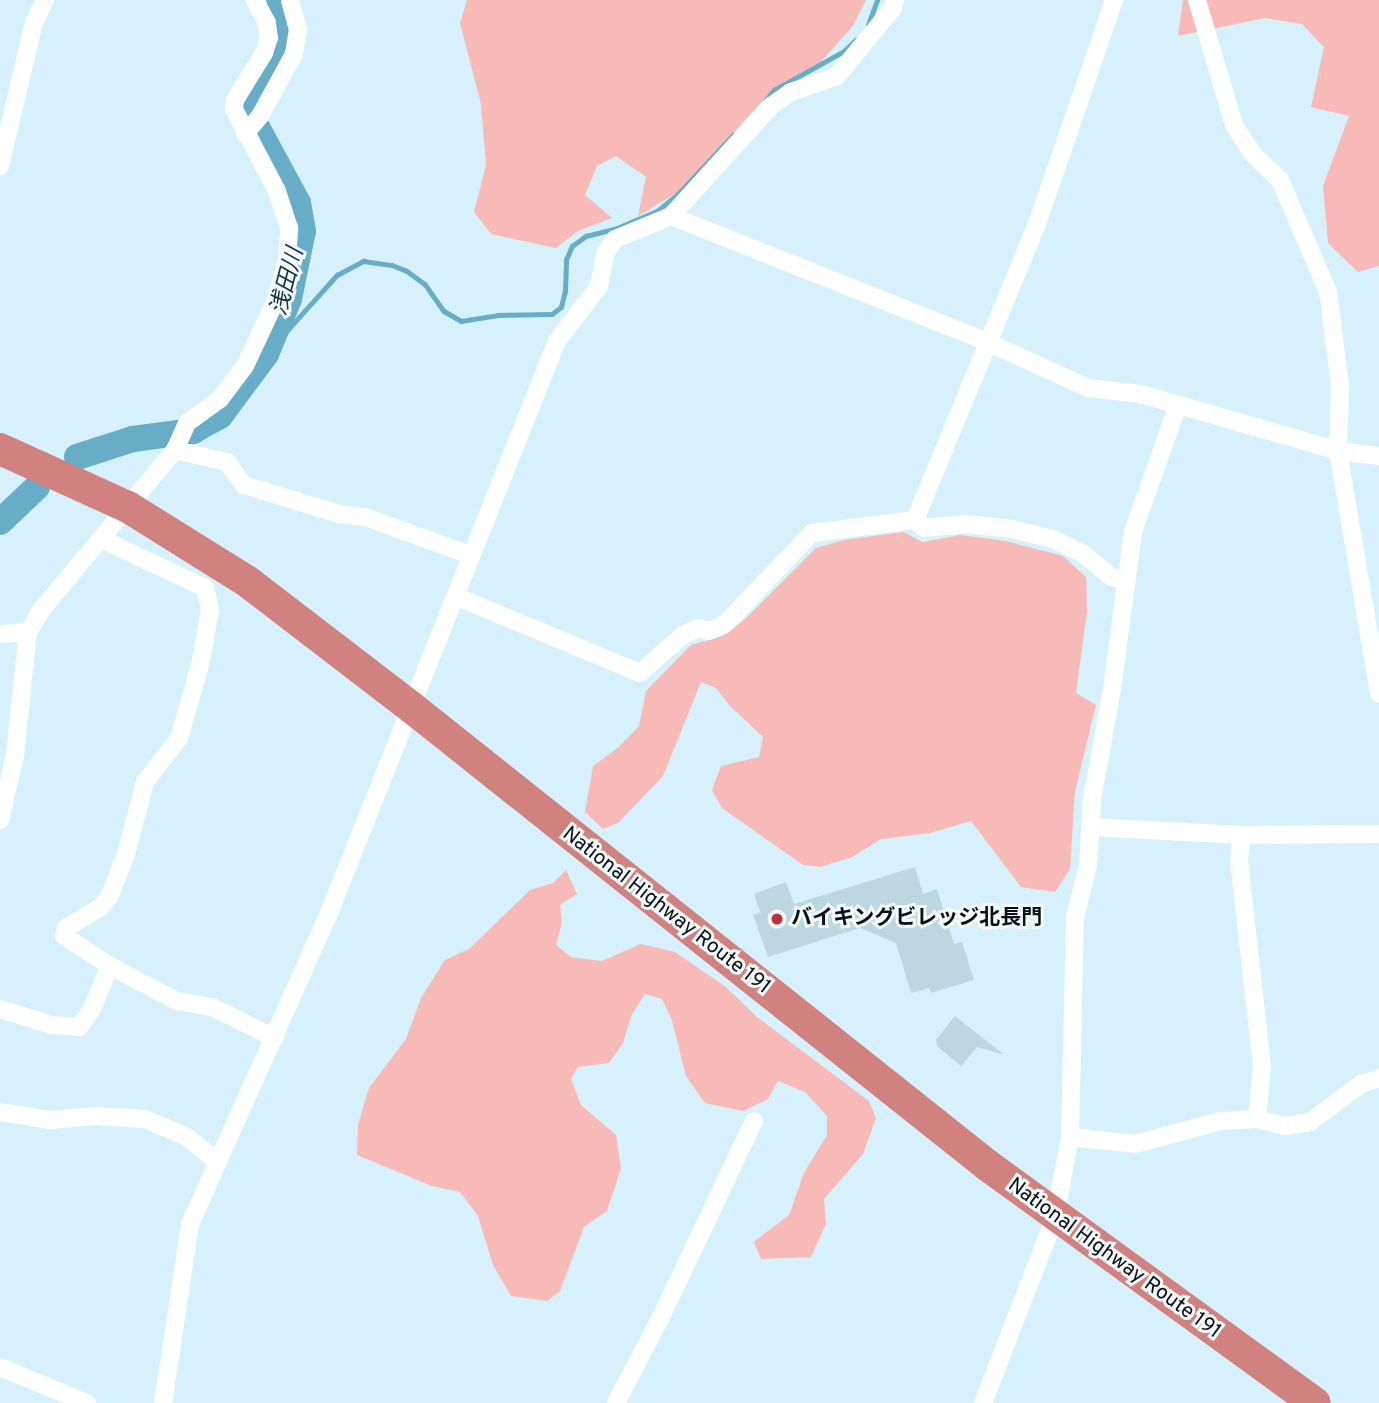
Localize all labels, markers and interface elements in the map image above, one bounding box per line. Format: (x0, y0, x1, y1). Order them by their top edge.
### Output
water label: 浅田川 (267, 245, 311, 319)
street label: National Highway Route 191 (557, 822, 775, 1000)
place label: バイキングビレッジ北長門 (791, 906, 1043, 932)
marker: バイキングビレッジ北長門 (769, 911, 785, 927)
street label: National Highway Route 191 (1003, 1173, 1225, 1345)

